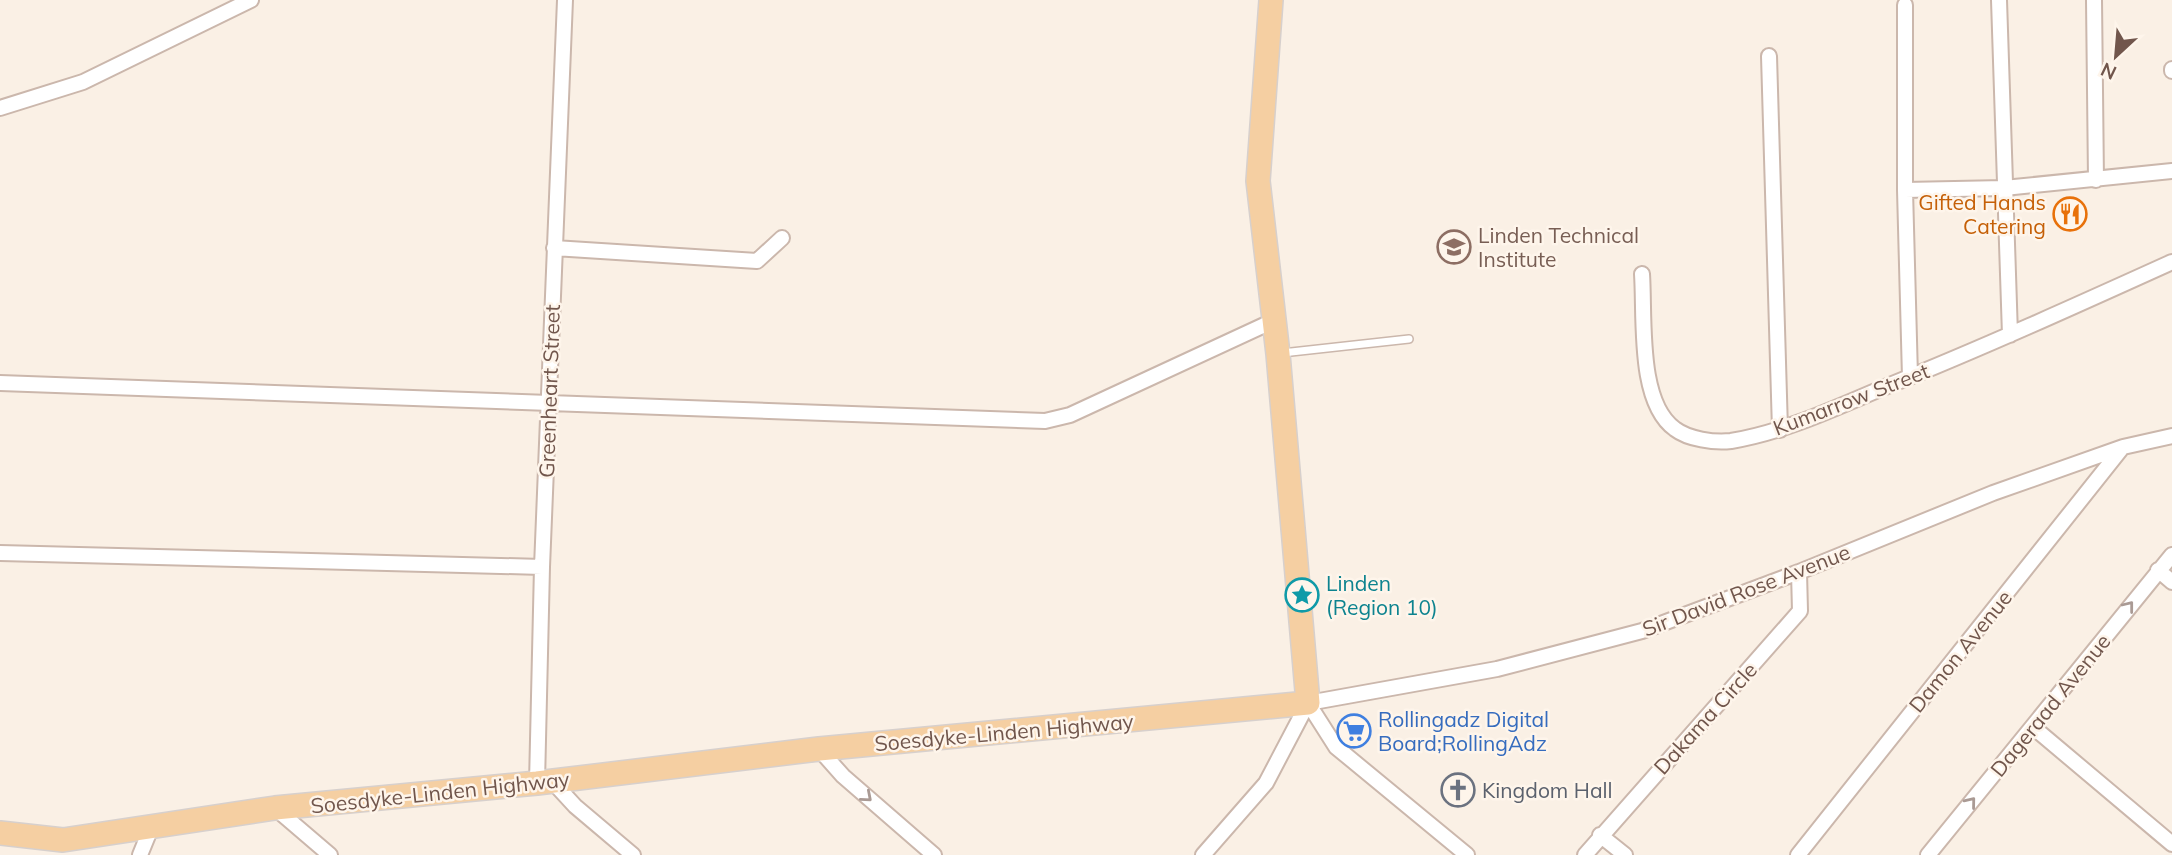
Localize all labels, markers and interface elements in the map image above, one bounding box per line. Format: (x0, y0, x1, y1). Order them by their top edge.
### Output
north arrow (2081, 21, 2151, 91)
text: N (2097, 57, 2120, 85)
place label: Gifted Hands Catering (1918, 189, 2046, 239)
restaurant icon: Gifted Hands Catering (2051, 195, 2089, 233)
place label: Linden Technical Institute (1478, 222, 1639, 272)
school or university icon: Linden Technical Institute (1435, 228, 1473, 266)
street label: Greenheart Street (533, 304, 565, 478)
street label: Kumarrow Street (1769, 357, 1933, 441)
street label: Sir David Rose Avenue (1638, 538, 1854, 642)
place label: Linden (Region 10) (1326, 570, 1438, 620)
place icon: Linden (Region 10) (1283, 576, 1321, 614)
street label: Damon Avenue (1903, 585, 2017, 717)
one-way arrow (2121, 601, 2134, 613)
street label: Dageraad Avenue (1984, 628, 2116, 782)
street label: Dakama Circle (1648, 657, 1762, 779)
place label: Rollingadz Digital Board;RollingAdz (1378, 706, 1549, 756)
street label: Soesdyke-Linden Highway (873, 708, 1135, 756)
supermarket icon: Rollingadz Digital Board;RollingAdz (1335, 712, 1373, 750)
street label: Soesdyke-Linden Highway (309, 765, 571, 819)
church icon: Kingdom Hall (1439, 771, 1477, 809)
place label: Kingdom Hall (1482, 777, 1612, 803)
one-way arrow (859, 789, 872, 801)
one-way arrow (1963, 798, 1976, 810)

